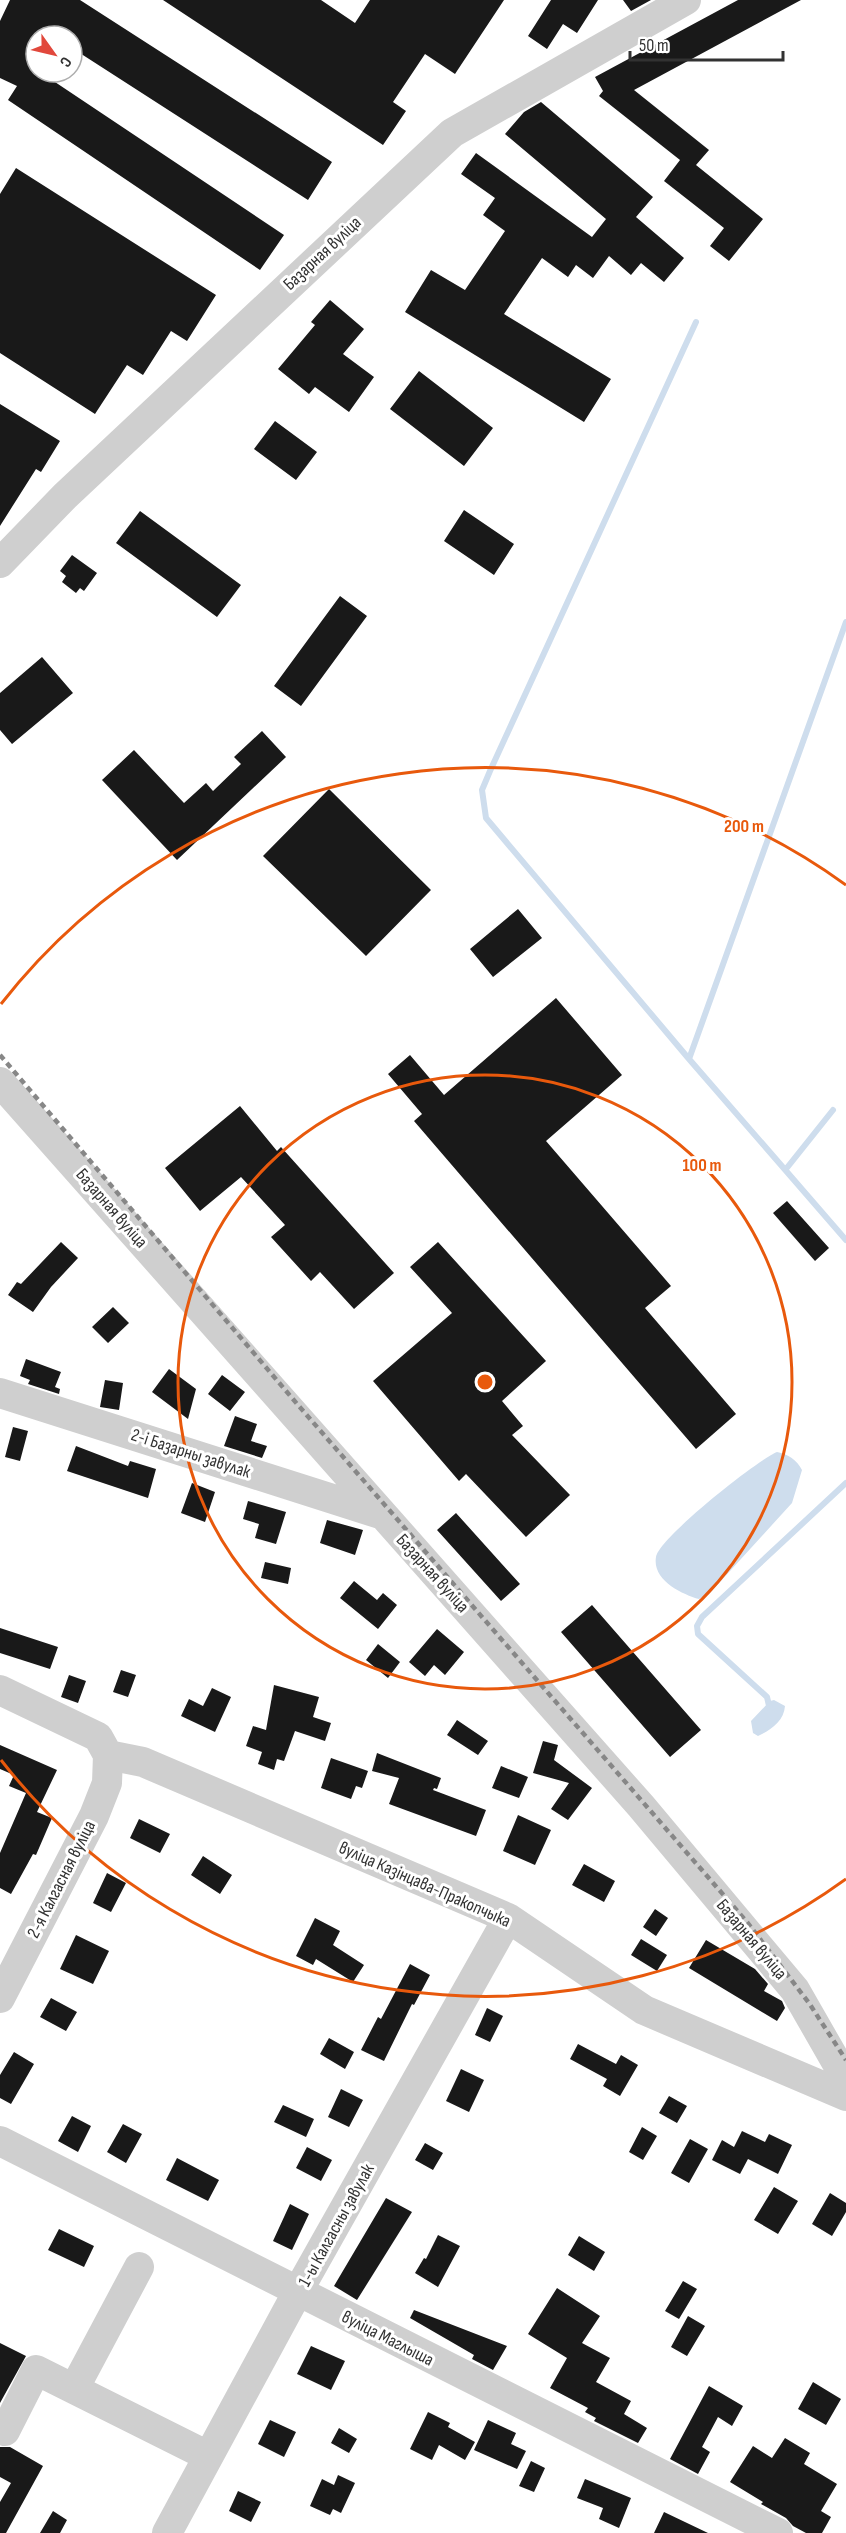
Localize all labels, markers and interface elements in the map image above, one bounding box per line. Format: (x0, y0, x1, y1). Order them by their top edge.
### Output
north arrow (24, 24, 84, 84)
scale bar (630, 24, 783, 62)
text: 50 m (639, 35, 669, 56)
text: С (55, 53, 75, 70)
street label: Базарная вуліца (279, 212, 366, 295)
text: 200 m (724, 816, 764, 837)
text: 100 m (683, 1155, 722, 1176)
street label: Базарная вуліца (71, 1164, 152, 1252)
centre of rings (475, 1372, 495, 1392)
street label: 2-і Базарны завулак (128, 1424, 253, 1483)
street label: Базарная вуліца (392, 1530, 473, 1617)
street label: 2-я Калгасная вуліца (23, 1817, 100, 1941)
street label: вуліца Казінцава-Пракопчыка (336, 1837, 514, 1932)
street label: Базарная вуліца (712, 1895, 791, 1984)
street label: 1-ы Калгасны завулак (294, 2160, 379, 2290)
street label: вуліца Маглыша (338, 2306, 437, 2371)

